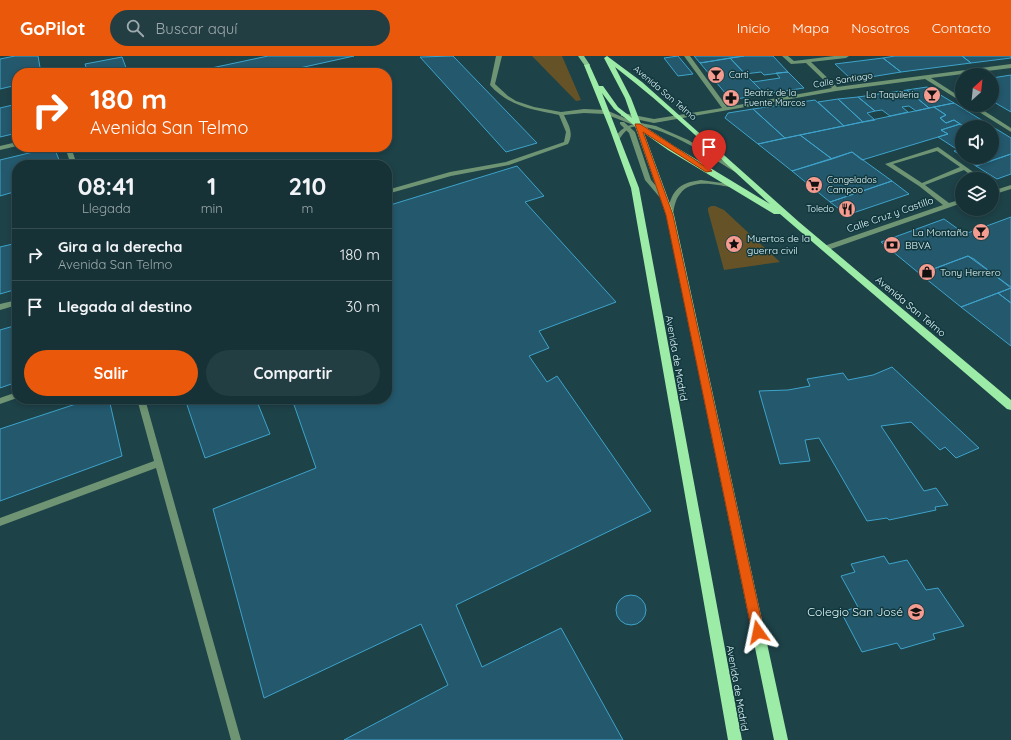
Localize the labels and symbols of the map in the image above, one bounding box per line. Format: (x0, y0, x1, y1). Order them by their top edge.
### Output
street label: Avenida San Telmo (631, 63, 699, 122)
bar icon: Carti (706, 65, 726, 85)
north arrow (955, 68, 999, 112)
place label: Carti (729, 69, 749, 80)
street label: Calle Santiago (812, 69, 873, 90)
bar icon: La Taquileria (922, 85, 942, 105)
place label: Beatriz de la Fuente Marcos (744, 87, 805, 108)
pharmacy icon: Beatriz de la Fuente Marcos (721, 88, 741, 108)
place label: La Taquileria (866, 89, 919, 100)
pin (692, 130, 726, 171)
place label: Congelados Campoo (827, 174, 877, 195)
supermarket icon: Congelados Campoo (804, 175, 824, 195)
street label: Calle Cruz y Castillo (845, 194, 935, 235)
restaurant icon: Toledo (837, 199, 857, 219)
place label: Toledo (806, 203, 834, 214)
bar icon: La Montaña (971, 222, 991, 242)
place label: La Montaña (913, 226, 968, 239)
place label: Muertos de la guerra civil (747, 232, 810, 257)
place icon: Muertos de la guerra civil (724, 234, 744, 254)
bank icon: BBVA (882, 235, 902, 255)
place label: BBVA (905, 239, 931, 252)
shop icon: Tony Herrero (917, 262, 937, 282)
place label: Tony Herrero (940, 266, 1001, 279)
street label: Avenida San Telmo (873, 273, 949, 340)
street label: Avenida de Madrid (663, 314, 690, 402)
school or university icon: Colegio San José (906, 602, 926, 622)
place label: Colegio San José (807, 604, 903, 619)
position arrow (737, 611, 779, 653)
street label: Avenida de Madrid (724, 644, 751, 732)

